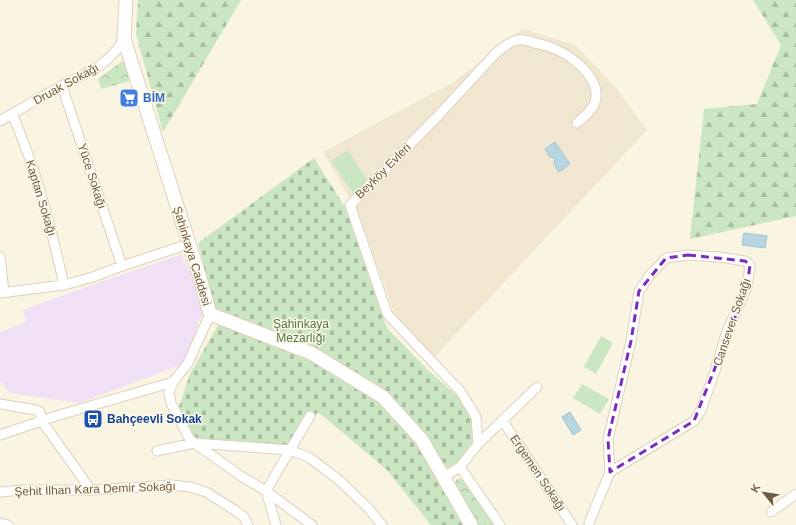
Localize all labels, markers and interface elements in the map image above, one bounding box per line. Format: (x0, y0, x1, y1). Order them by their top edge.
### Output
street label: Druak Sokağı (31, 60, 101, 108)
supermarket icon: BİM (118, 87, 140, 109)
place label: BİM (143, 90, 165, 105)
street label: Beyköy Evleri (352, 140, 414, 202)
street label: Yüce Sokağı (75, 141, 109, 211)
street label: Kaptan Sokağı (23, 158, 59, 238)
street label: Şahinkaya Caddesi (170, 205, 214, 307)
street label: Cansever Sokağı (710, 276, 754, 368)
park label: Şahinkaya Mezarlığı (273, 317, 329, 345)
bus stop icon: Bahçeevli Sokak (82, 408, 104, 430)
place label: Bahçeevli Sokak (107, 412, 202, 426)
street label: Ergemen Sokağı (507, 432, 569, 514)
north arrow (744, 473, 784, 513)
street label: Şehit İlhan Kara Demir Sokağı (14, 479, 176, 499)
text: K (748, 482, 763, 494)

